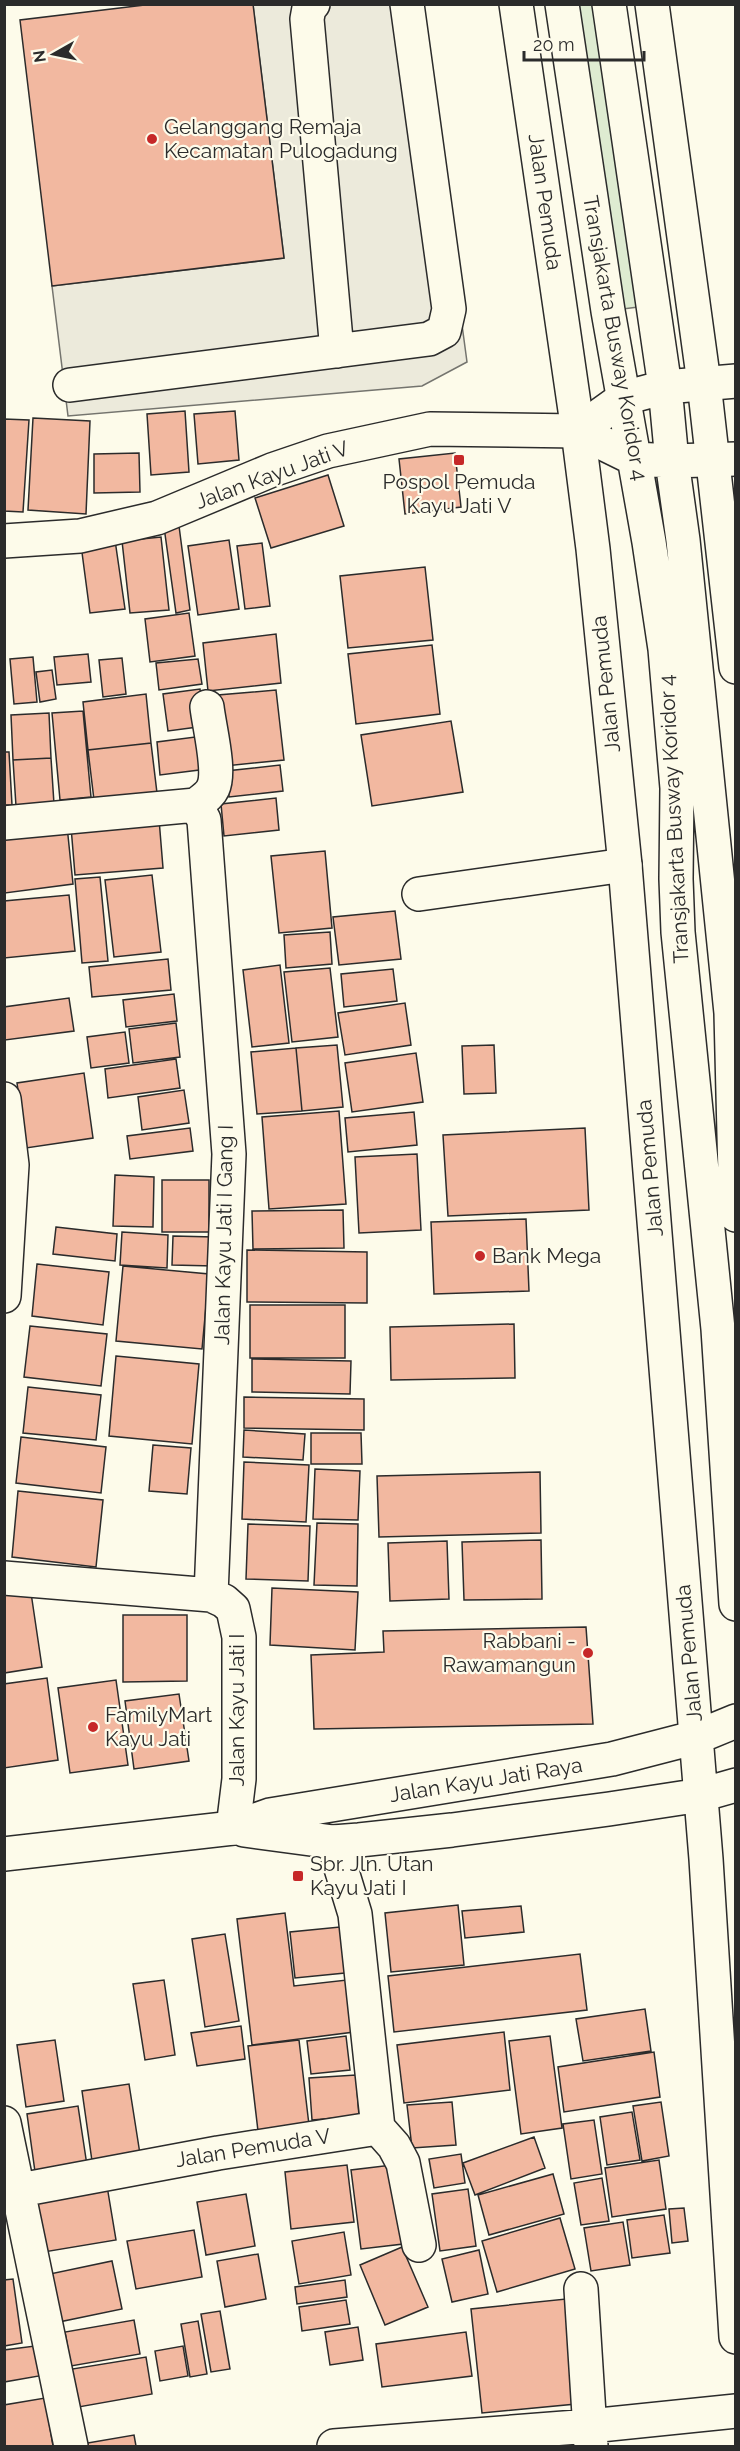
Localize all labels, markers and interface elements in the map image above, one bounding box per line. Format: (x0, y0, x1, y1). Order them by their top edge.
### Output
north arrow (24, 24, 84, 84)
scale bar (524, 24, 644, 62)
text: 20 m (533, 34, 575, 55)
text: N (29, 49, 50, 64)
place label: Gelanggang Remaja Kecamatan Pulogadung (164, 114, 398, 163)
marker: Gelanggang Remaja Kecamatan Pulogadung (145, 132, 159, 146)
street label: Jalan Pemuda (524, 132, 567, 272)
street label: Transjakarta Busway Koridor 4 (578, 193, 653, 482)
street label: Jalan Kayu Jati V (192, 435, 352, 514)
marker: Pospol Pemuda Kayu Jati V (452, 453, 466, 467)
place label: Pospol Pemuda Kayu Jati V (383, 469, 535, 518)
street label: Jalan Pemuda (586, 614, 625, 754)
street label: Transjakarta Busway Koridor 4 (653, 674, 694, 964)
street label: Jalan Pemuda (631, 1098, 668, 1238)
street label: Jalan Kayu Jati I Gang I (209, 1125, 238, 1345)
place label: Bank Mega (492, 1243, 601, 1268)
marker: Bank Mega (473, 1249, 487, 1263)
street label: Jalan Pemuda (670, 1583, 707, 1723)
place label: Rabbani - Rawamangun (442, 1628, 576, 1677)
street label: Jalan Kayu Jati I (224, 1634, 249, 1786)
marker: Rabbani - Rawamangun (581, 1646, 595, 1660)
place label: FamilyMart Kayu Jati (105, 1702, 212, 1751)
marker: FamilyMart Kayu Jati (86, 1720, 100, 1734)
street label: Jalan Kayu Jati Raya (388, 1752, 584, 1807)
place label: Sbr. Jln. Utan Kayu Jati I (310, 1851, 434, 1900)
marker: Sbr. Jln. Utan Kayu Jati I (291, 1869, 305, 1883)
street label: Jalan Pemuda V (174, 2123, 332, 2172)

